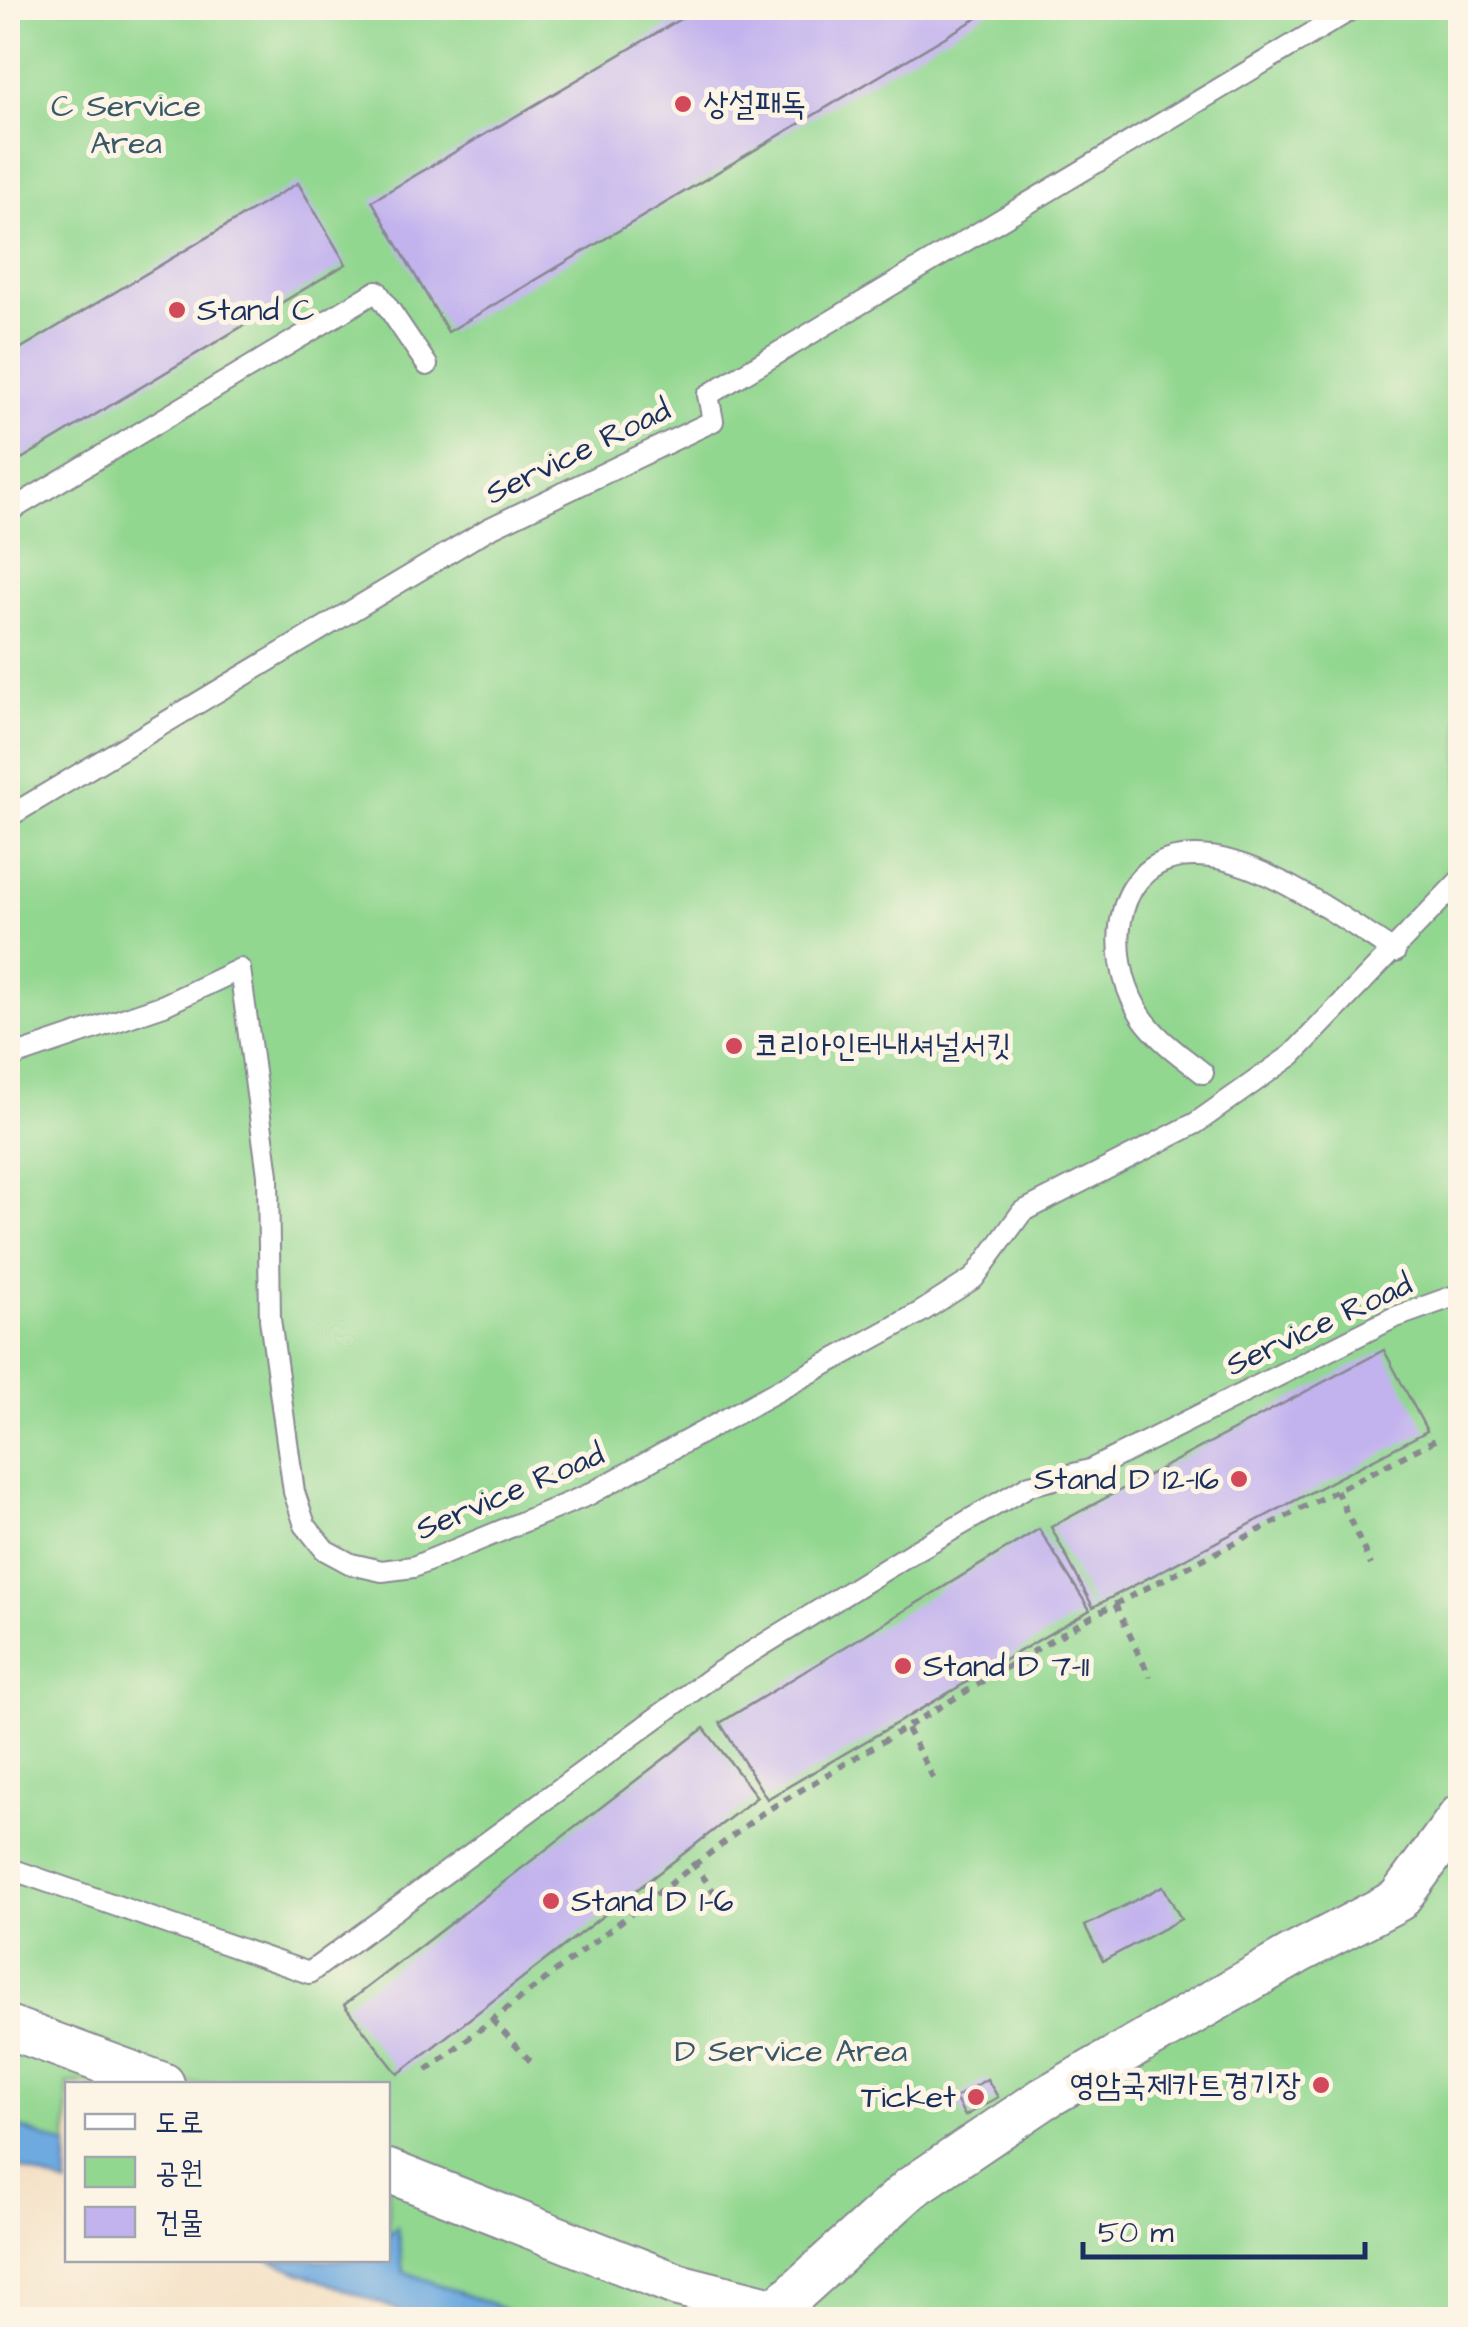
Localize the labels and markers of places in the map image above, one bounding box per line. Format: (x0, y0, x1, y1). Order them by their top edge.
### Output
place label: 상설패독 (703, 82, 806, 127)
marker: 상설패독 (672, 93, 694, 115)
place label: Stand C (197, 288, 315, 333)
marker: Stand C (166, 299, 188, 321)
place label: 코리아인터내셔널서킷 (754, 1024, 1012, 1069)
marker: 코리아인터내셔널서킷 (723, 1035, 745, 1057)
place label: Stand D 12-16 (1034, 1457, 1219, 1502)
marker: Stand D 12-16 (1228, 1468, 1250, 1490)
place label: Stand D 7-11 (923, 1644, 1089, 1689)
marker: Stand D 7-11 (892, 1655, 914, 1677)
place label: Stand D 1-6 (571, 1879, 734, 1924)
marker: Stand D 1-6 (540, 1890, 562, 1912)
place label: 영암국제카트경기장 (1069, 2063, 1301, 2108)
marker: 영암국제카트경기장 (1310, 2074, 1332, 2096)
place label: Ticket (861, 2075, 956, 2120)
marker: Ticket (965, 2086, 987, 2108)

